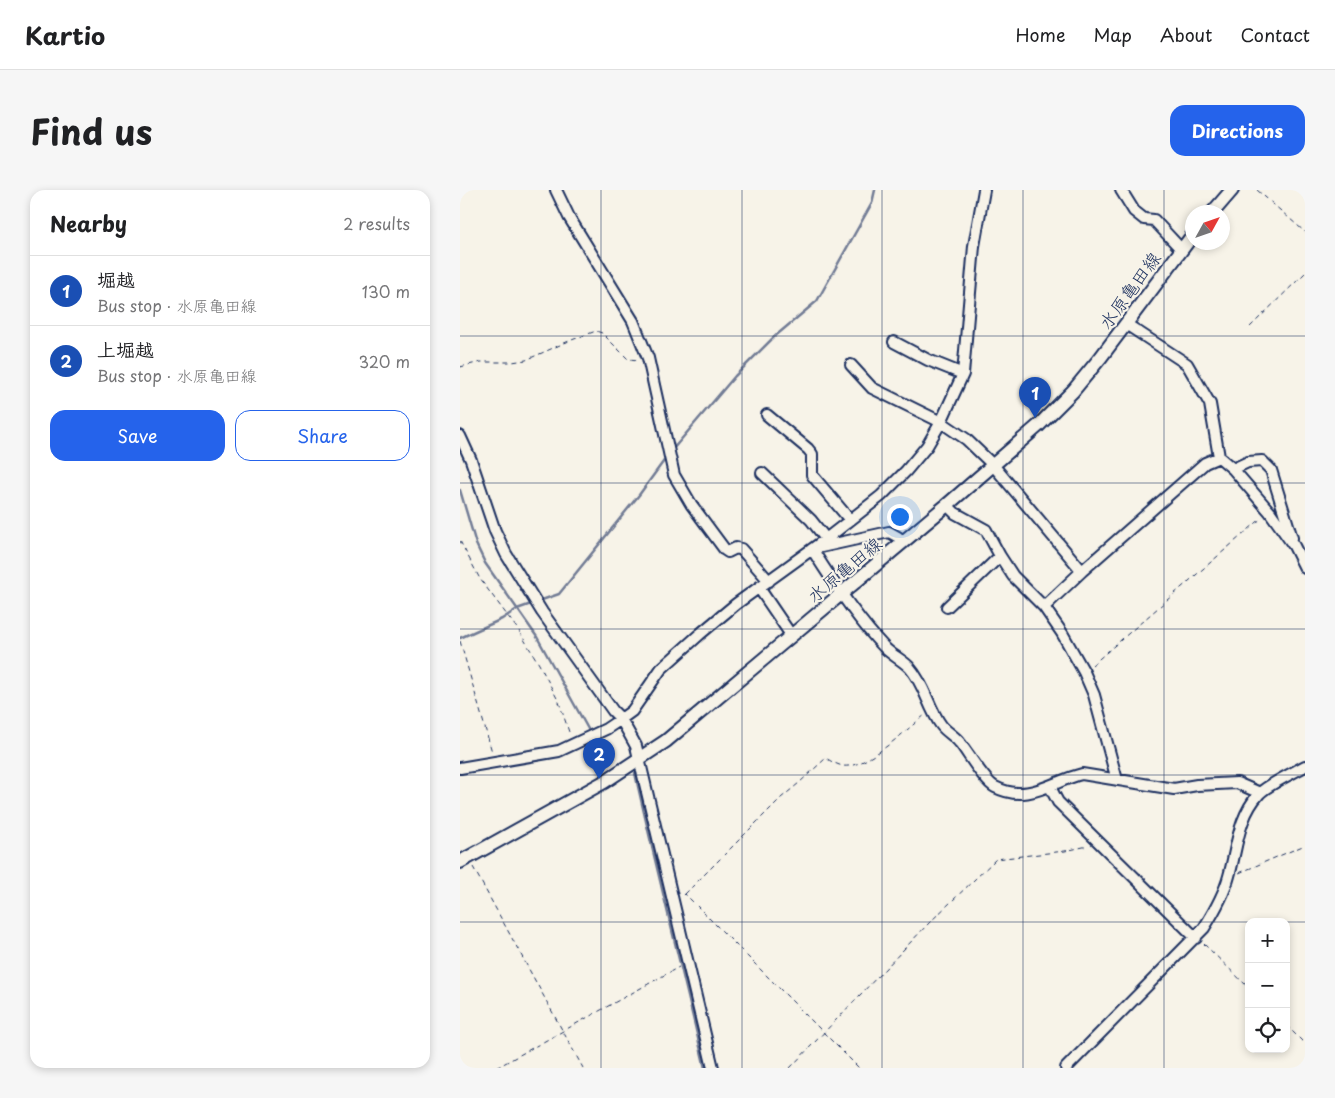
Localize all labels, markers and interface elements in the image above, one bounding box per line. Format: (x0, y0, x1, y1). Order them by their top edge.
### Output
text: Kartio (25, 17, 105, 53)
text: Home (1015, 21, 1065, 48)
text: Map (1093, 21, 1132, 48)
text: About (1160, 21, 1212, 48)
text: Contact (1240, 21, 1310, 48)
text: Find us (30, 104, 152, 157)
button: Directions (1170, 105, 1305, 156)
north arrow (1185, 205, 1230, 250)
text: Nearby (50, 207, 127, 239)
text: 2 results (343, 211, 410, 235)
street label: 水原亀田線 (1092, 246, 1166, 334)
text: 堀越 (97, 265, 135, 293)
text: 1 (62, 279, 70, 303)
text: 130 m (362, 279, 410, 303)
text: Bus stop · 水原亀田線 (97, 293, 257, 317)
text: 上堀越 (97, 335, 154, 363)
text: 2 (60, 349, 72, 373)
text: 320 m (359, 349, 410, 373)
text: Bus stop · 水原亀田線 (97, 363, 257, 387)
pin: 1 (1019, 377, 1051, 418)
button: Save (50, 410, 225, 461)
button: Share (235, 410, 410, 461)
your location (887, 504, 913, 530)
street label: 水原亀田線 (801, 530, 887, 608)
pin: 2 (583, 738, 615, 779)
map controls (1245, 918, 1290, 1053)
button: + (1245, 918, 1290, 963)
button: − (1245, 963, 1290, 1008)
button: locate (1245, 1008, 1290, 1053)

